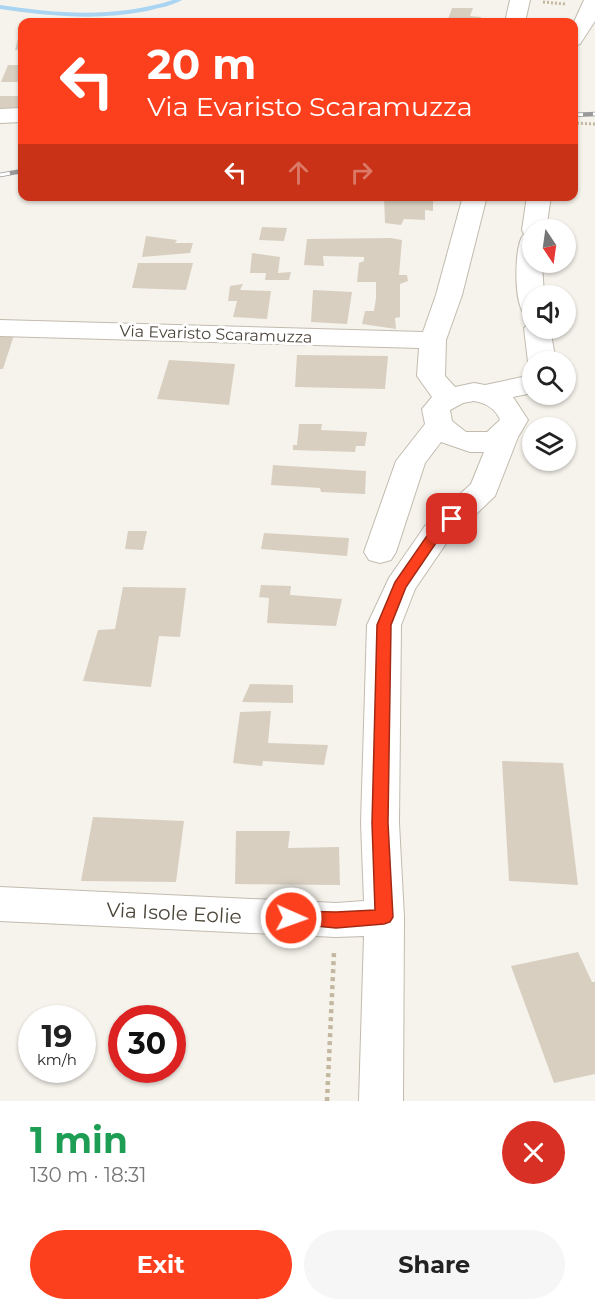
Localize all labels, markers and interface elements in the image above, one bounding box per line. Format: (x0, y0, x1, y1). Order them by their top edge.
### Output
text: 20 m (147, 38, 256, 90)
icon: left (48, 42, 126, 120)
text: Via Evaristo Scaramuzza (147, 90, 473, 123)
icon: left (219, 156, 252, 189)
icon: ahead (282, 156, 315, 189)
icon: right (345, 156, 378, 189)
north arrow (522, 219, 576, 273)
map controls (522, 219, 576, 471)
button: sound (522, 285, 576, 339)
street label: Via Evaristo Scaramuzza (119, 321, 313, 347)
button: search (522, 351, 576, 405)
button: layers (522, 417, 576, 471)
pin (426, 493, 477, 544)
icon: arrive (435, 502, 468, 535)
position arrow (259, 886, 323, 950)
street label: Via Isole Eolie (106, 897, 242, 929)
speed limit sign: 30 (108, 1005, 186, 1083)
text: 19 (42, 1018, 72, 1055)
text: km/h (37, 1050, 77, 1069)
text: 1 min (30, 1118, 128, 1162)
button: close (502, 1121, 565, 1184)
text: 130 m · 18:31 (30, 1163, 146, 1187)
button: Exit (30, 1230, 292, 1299)
button: Share (304, 1230, 565, 1299)

